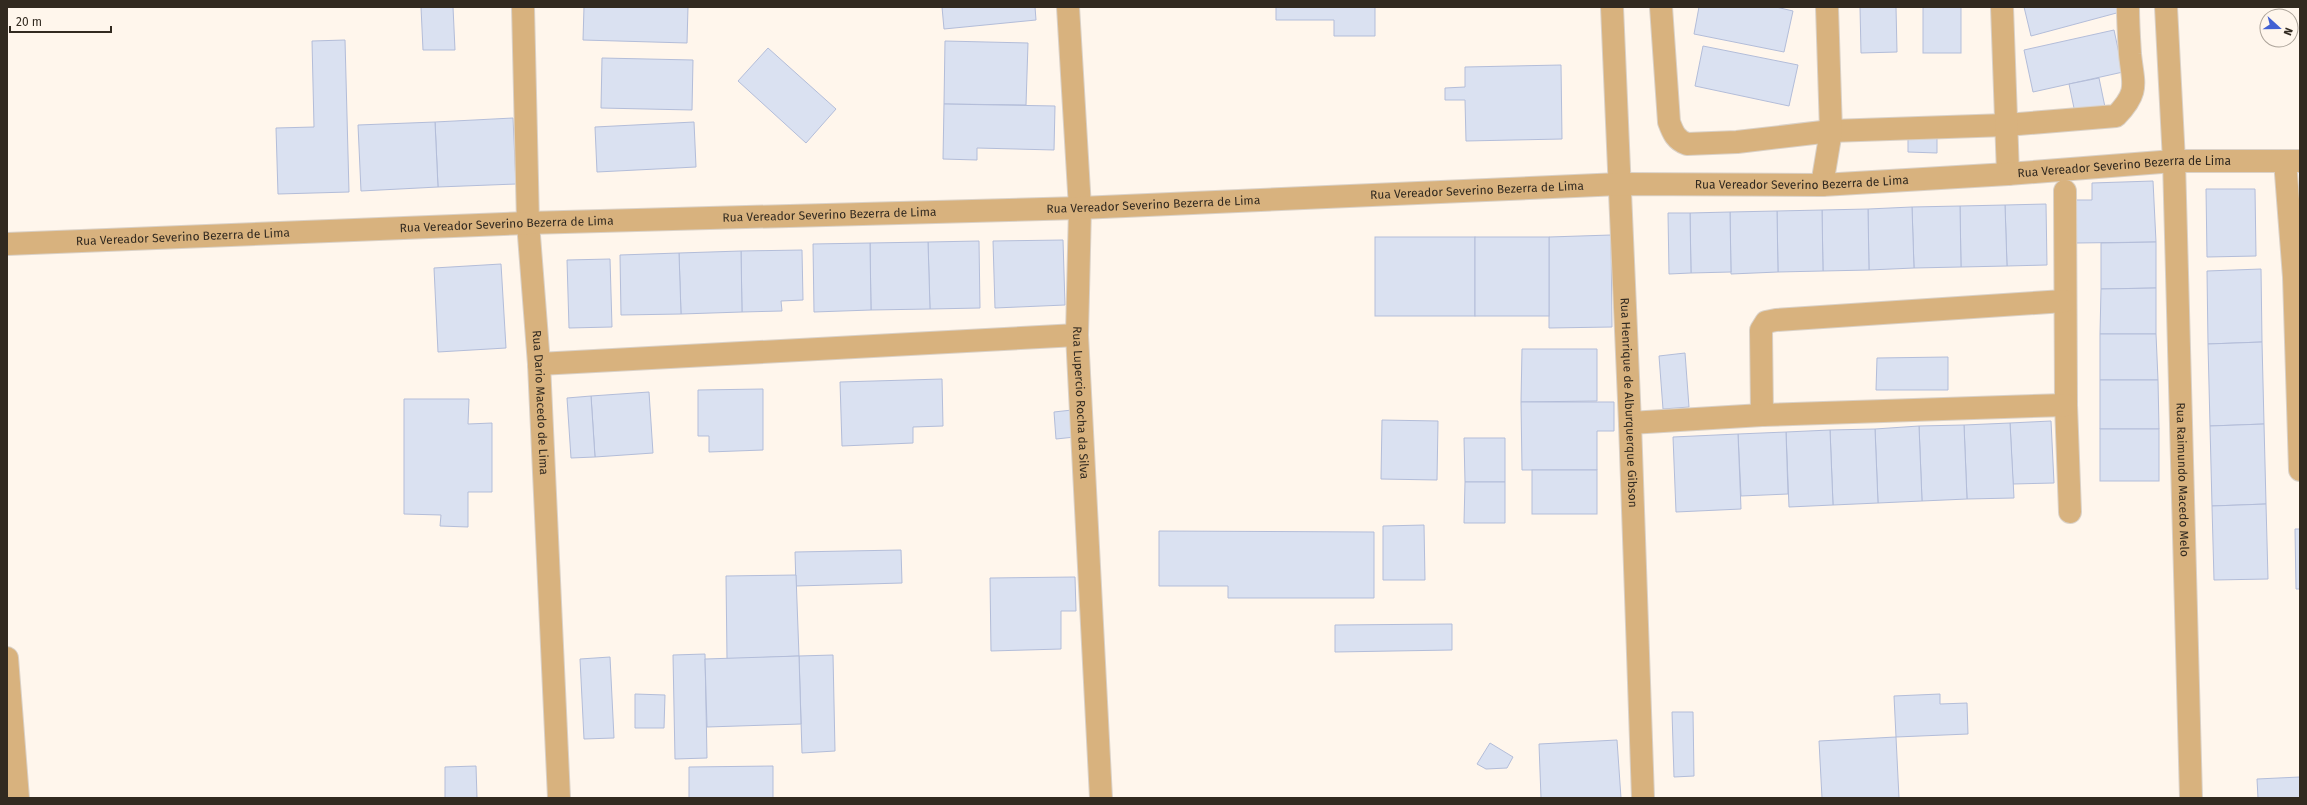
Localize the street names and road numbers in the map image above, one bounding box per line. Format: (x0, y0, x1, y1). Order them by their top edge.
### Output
street label: Rua Vereador Severino Bezerra de Lima (2017, 154, 2231, 180)
street label: Rua Vereador Severino Bezerra de Lima (1695, 173, 1909, 192)
street label: Rua Vereador Severino Bezerra de Lima (1370, 179, 1584, 202)
street label: Rua Vereador Severino Bezerra de Lima (1046, 193, 1261, 216)
street label: Rua Vereador Severino Bezerra de Lima (722, 205, 937, 225)
street label: Rua Vereador Severino Bezerra de Lima (399, 214, 614, 235)
street label: Rua Vereador Severino Bezerra de Lima (76, 226, 290, 248)
street label: Rua Henrique de Alburquerque Gibson (1618, 297, 1640, 508)
street label: Rua Lupercio Rocha da Silva (1070, 326, 1091, 479)
street label: Rua Dario Macedo de Lima (529, 330, 551, 475)
street label: Rua Raimundo Macedo Melo (2173, 402, 2192, 557)

